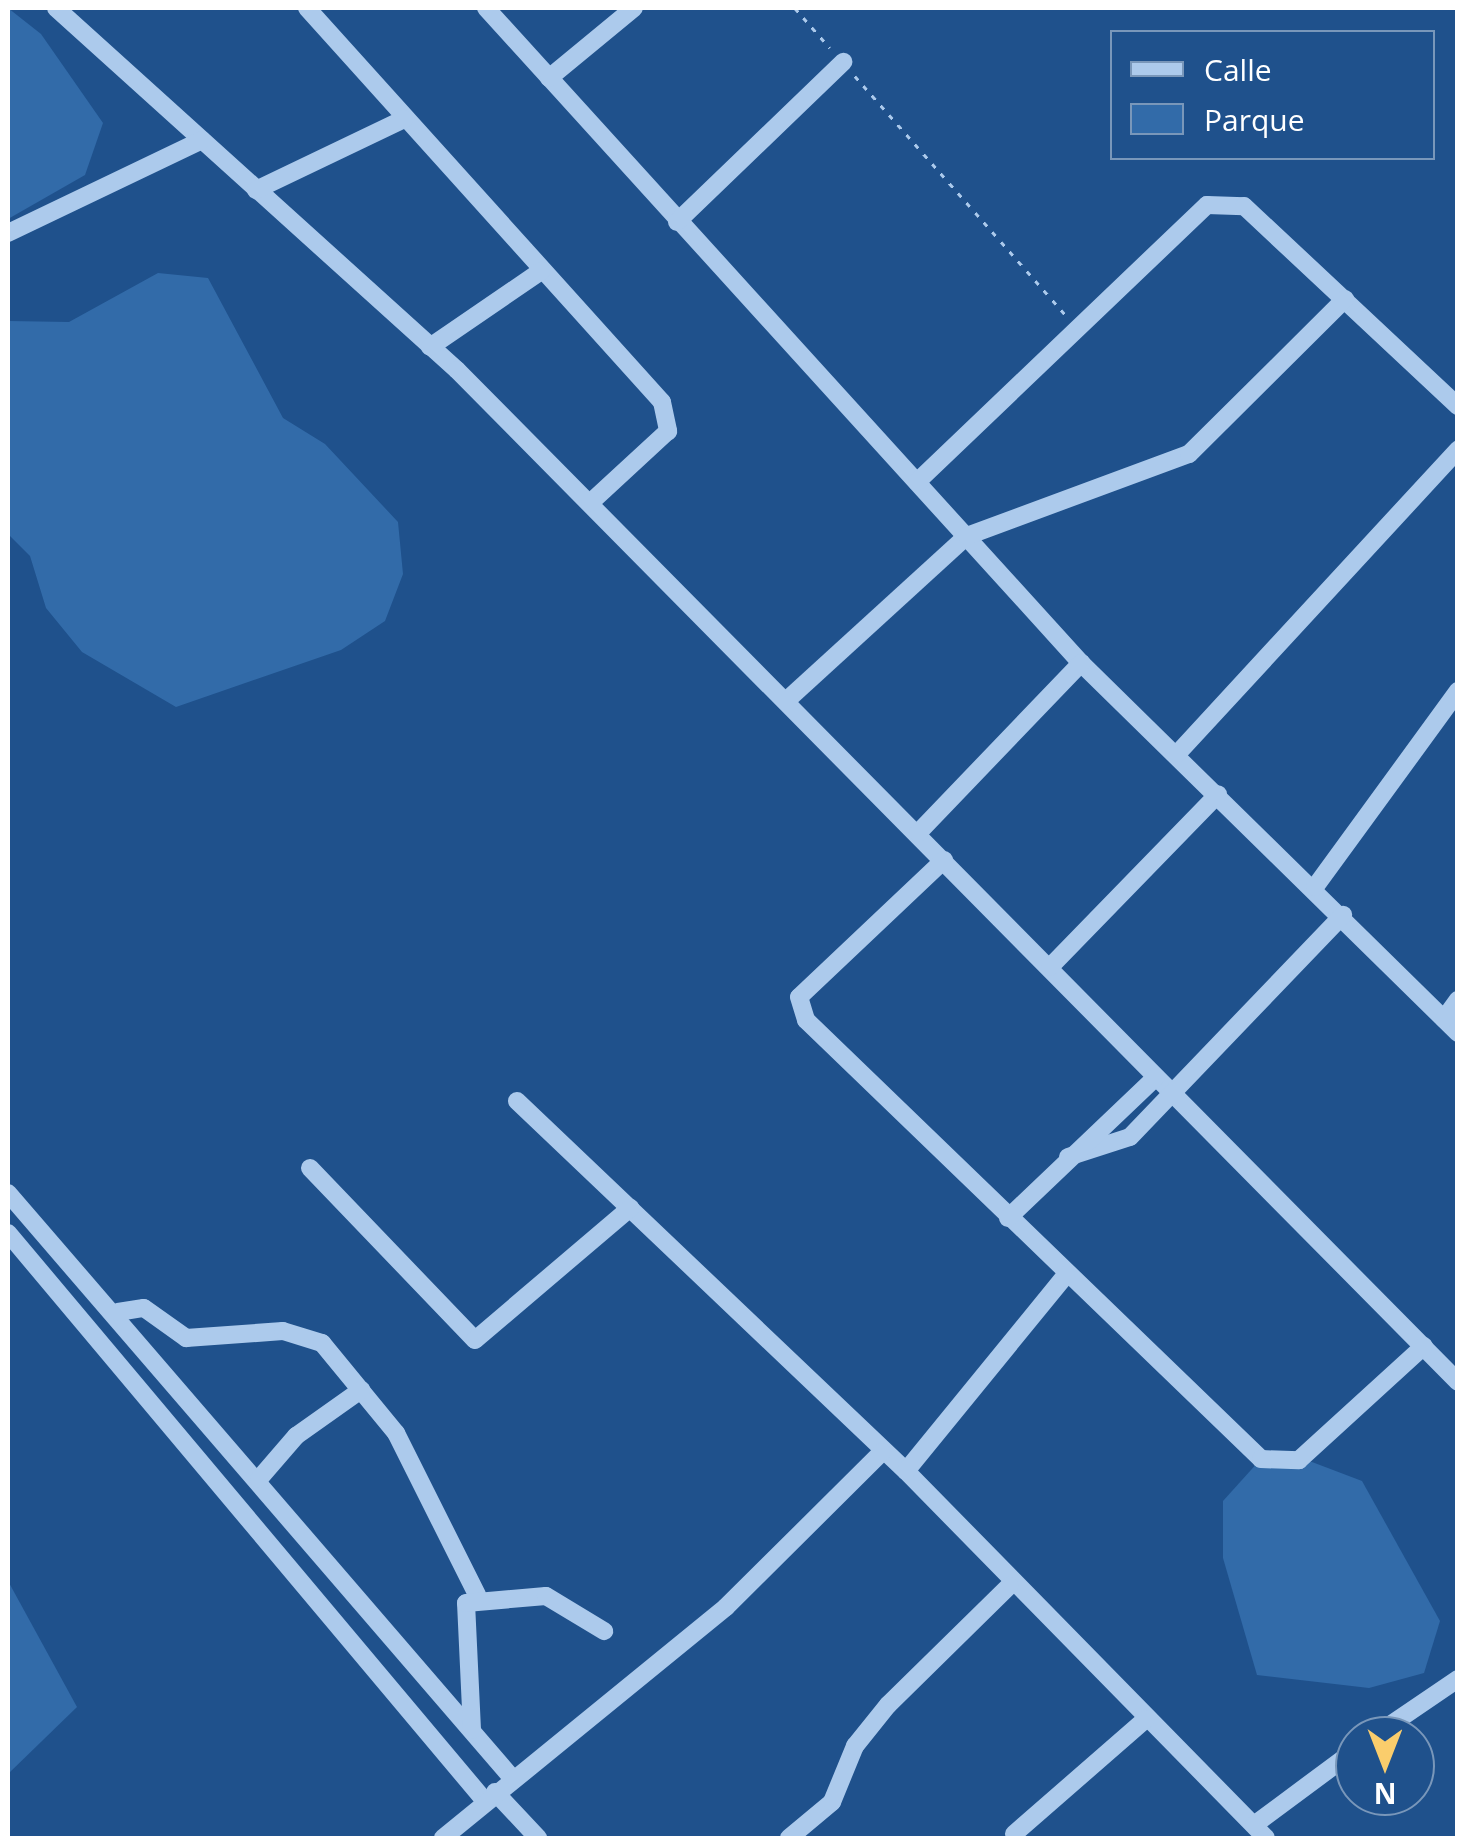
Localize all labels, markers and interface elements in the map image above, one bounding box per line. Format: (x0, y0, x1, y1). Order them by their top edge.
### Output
legend (1110, 30, 1435, 160)
text: Calle (1204, 49, 1272, 90)
text: Parque (1204, 99, 1305, 140)
north arrow (1335, 1716, 1435, 1816)
text: N (1374, 1775, 1396, 1813)

